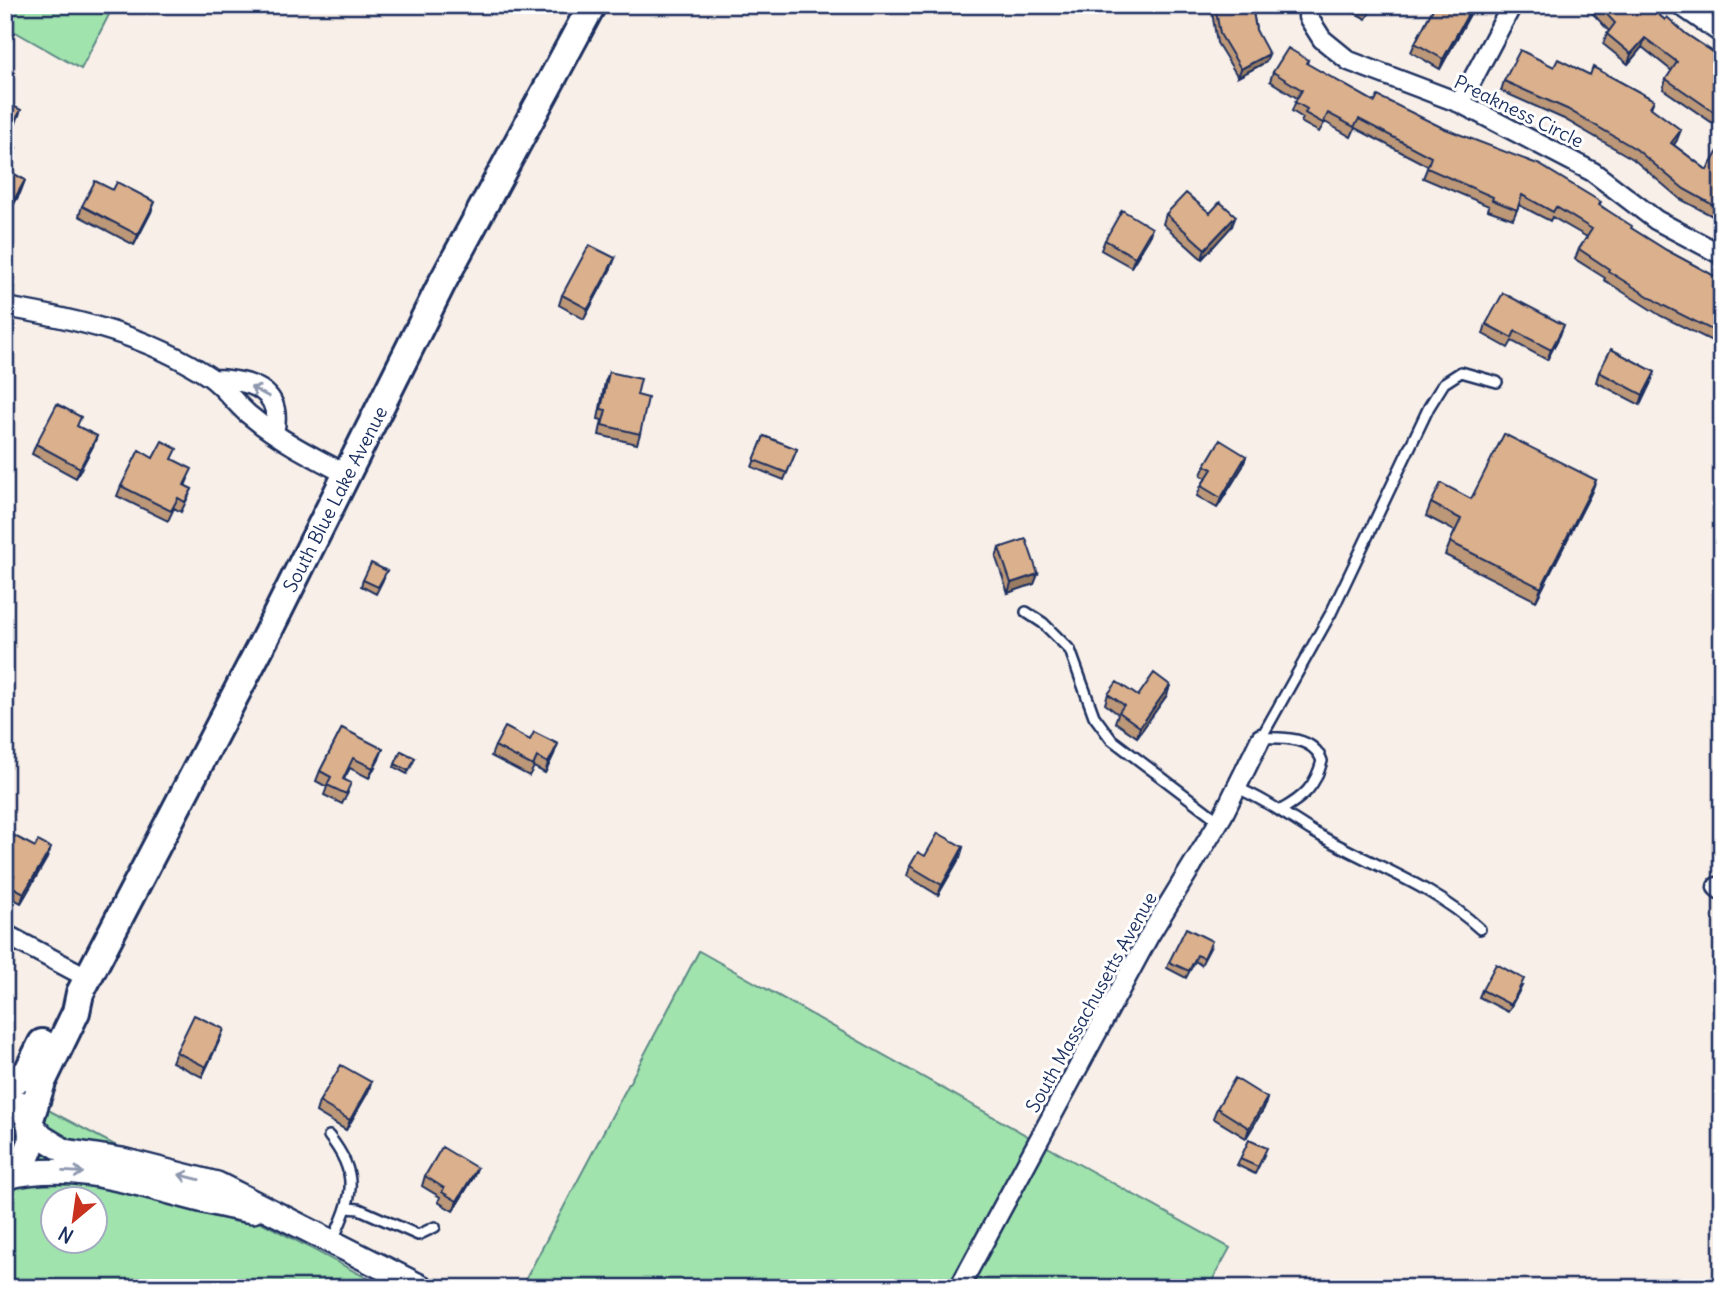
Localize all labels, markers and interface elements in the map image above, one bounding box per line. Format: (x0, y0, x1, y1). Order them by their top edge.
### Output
street label: Preakness Circle (1450, 69, 1588, 153)
one-way arrow (250, 384, 271, 398)
street label: South Blue Lake Avenue (278, 402, 392, 596)
street label: South Massachusetts Avenue (1020, 887, 1162, 1117)
one-way arrow (62, 1166, 85, 1179)
one-way arrow (178, 1170, 201, 1183)
north arrow (38, 1184, 108, 1254)
text: N (54, 1221, 77, 1249)

